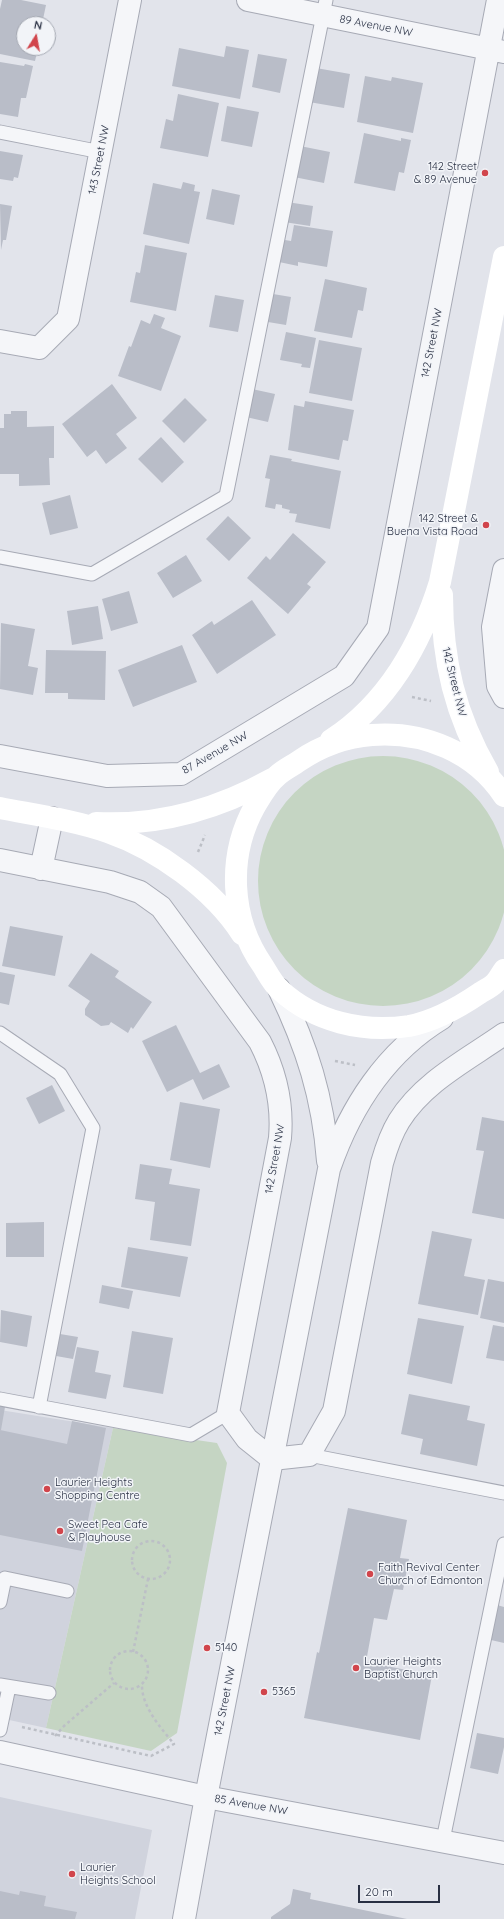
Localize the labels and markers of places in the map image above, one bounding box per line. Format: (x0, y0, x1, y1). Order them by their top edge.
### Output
place label: 142 Street & 89 Avenue (414, 160, 477, 186)
marker: 142 Street & 89 Avenue (480, 168, 490, 178)
place label: 142 Street & Buena Vista Road (387, 512, 478, 538)
marker: 142 Street & Buena Vista Road (481, 520, 491, 530)
place label: Laurier Heights Shopping Centre (55, 1476, 140, 1502)
marker: Laurier Heights Shopping Centre (42, 1484, 52, 1494)
place label: Sweet Pea Cafe & Playhouse (68, 1518, 148, 1544)
marker: Sweet Pea Cafe & Playhouse (55, 1526, 65, 1536)
place label: Faith Revival Center Church of Edmonton (378, 1561, 483, 1587)
marker: Faith Revival Center Church of Edmonton (365, 1569, 375, 1579)
place label: 5140 (215, 1641, 237, 1655)
marker: 5140 (202, 1643, 212, 1653)
place label: Laurier Heights Baptist Church (364, 1655, 441, 1681)
marker: Laurier Heights Baptist Church (351, 1663, 361, 1673)
place label: 5365 (272, 1685, 296, 1699)
marker: 5365 (259, 1687, 269, 1697)
place label: Laurier Heights School (80, 1861, 156, 1887)
marker: Laurier Heights School (67, 1869, 77, 1879)

